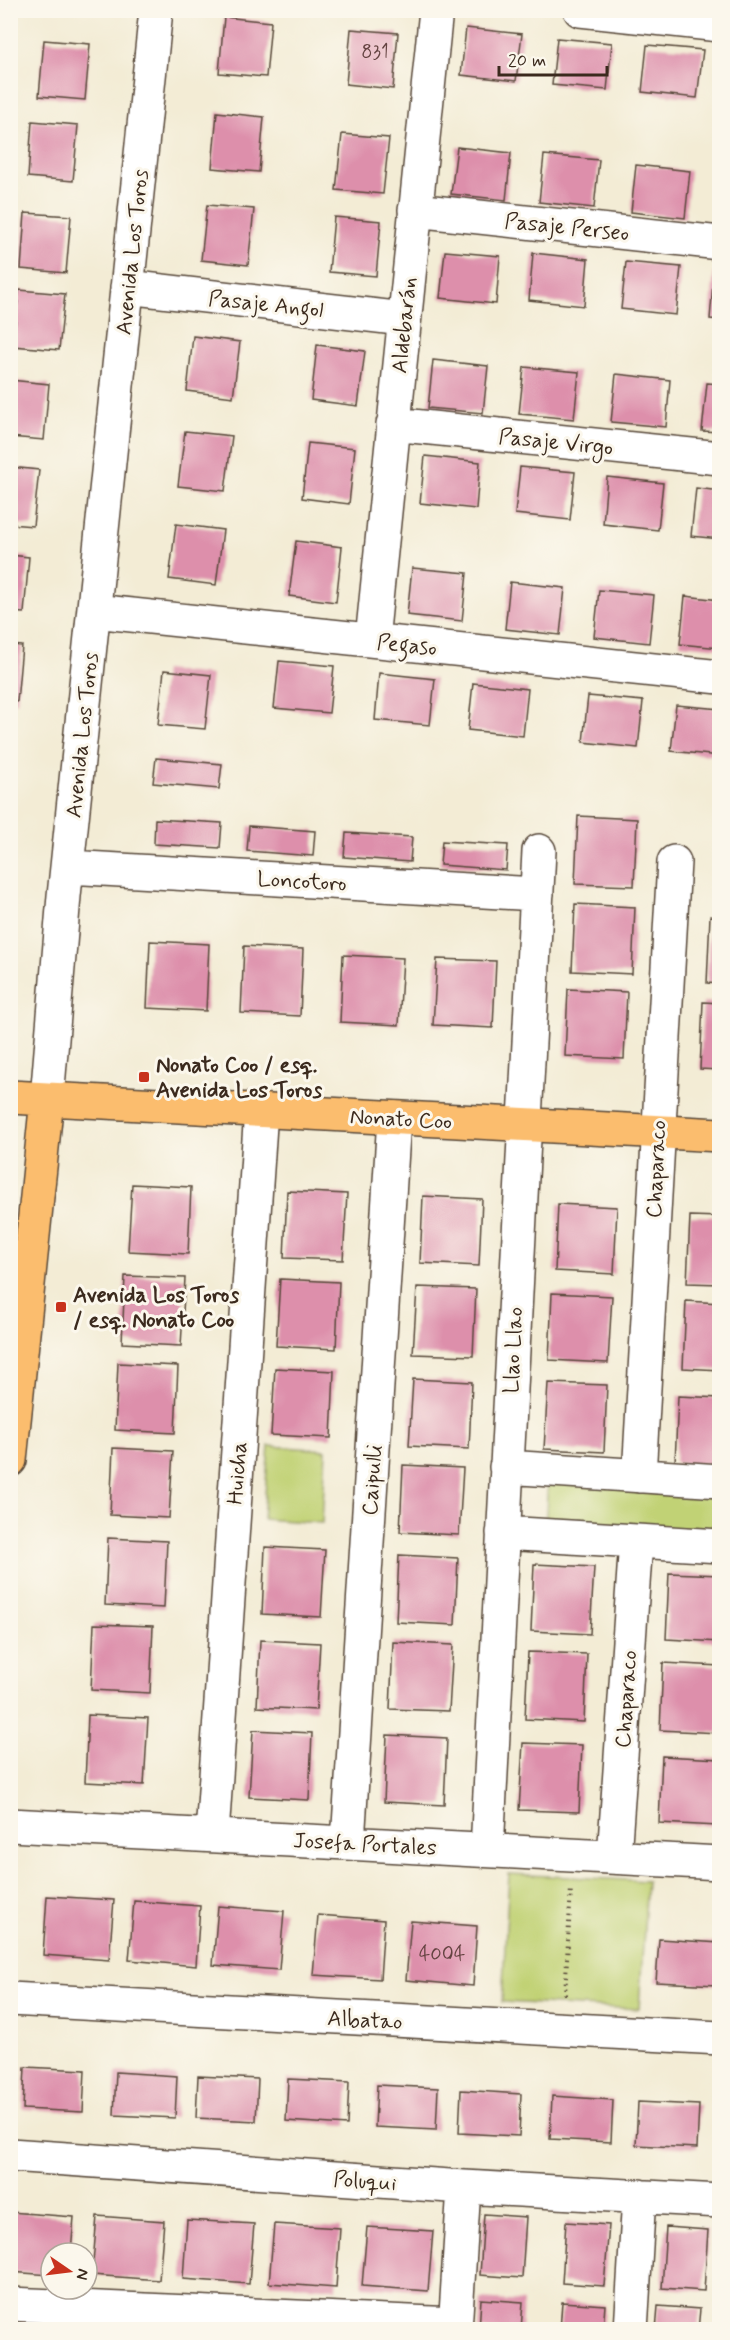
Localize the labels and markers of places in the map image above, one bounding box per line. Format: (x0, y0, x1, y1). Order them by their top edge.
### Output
place label: Nonato Coo / esq. Avenida Los Toros (156, 1052, 322, 1105)
marker: Nonato Coo / esq. Avenida Los Toros (137, 1070, 151, 1084)
place label: Avenida Los Toros / esq. Nonato Coo (73, 1282, 239, 1335)
marker: Avenida Los Toros / esq. Nonato Coo (54, 1300, 68, 1314)

